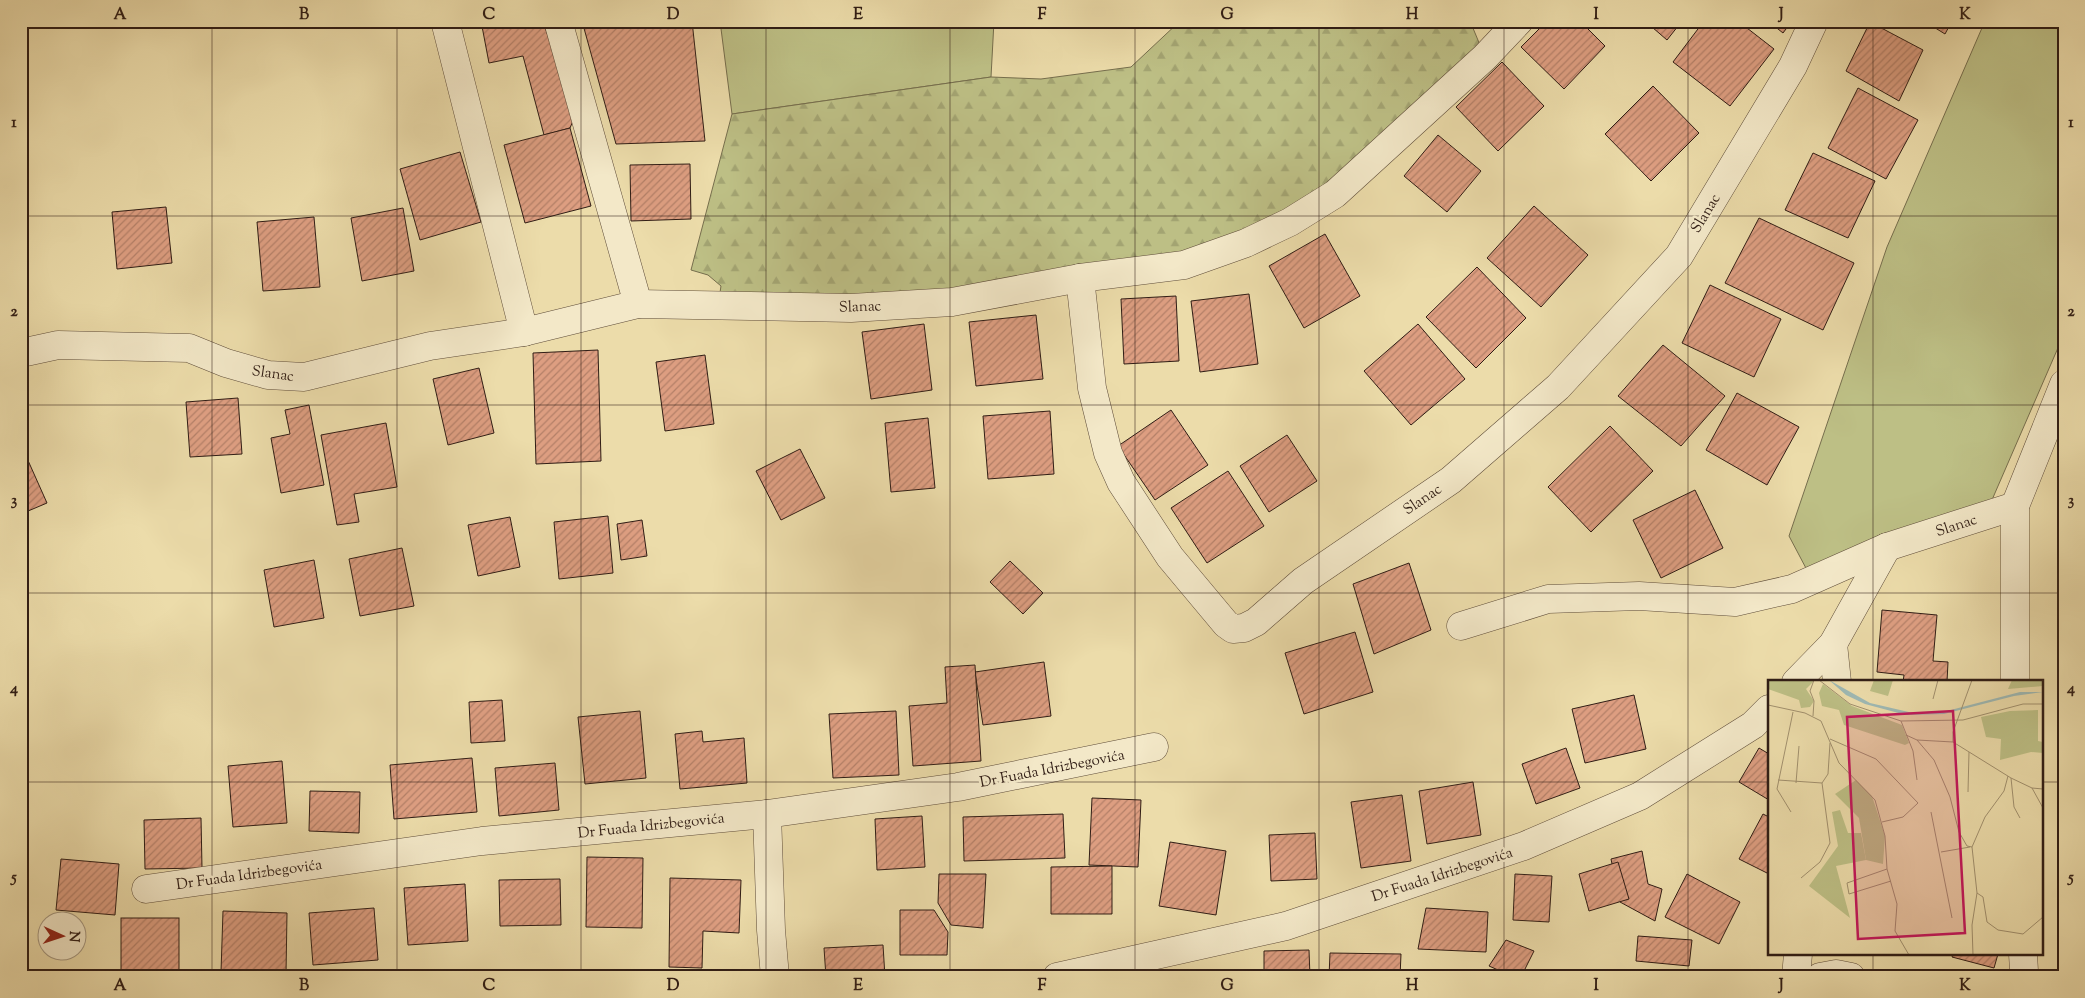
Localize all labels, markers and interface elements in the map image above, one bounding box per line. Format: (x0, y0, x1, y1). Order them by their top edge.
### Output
text: A (114, 4, 127, 27)
text: B (299, 4, 309, 27)
text: C (483, 4, 496, 27)
text: D (667, 4, 680, 27)
text: E (853, 4, 863, 27)
text: F (1038, 4, 1047, 27)
text: G (1220, 4, 1234, 27)
text: H (1406, 4, 1419, 27)
text: I (1593, 4, 1599, 27)
text: J (1777, 4, 1784, 27)
text: K (1959, 4, 1971, 27)
text: 1 (11, 112, 17, 135)
text: 1 (2068, 112, 2074, 135)
street label: Slanac (1686, 190, 1726, 237)
street label: Slanac (839, 296, 882, 319)
text: 2 (10, 301, 18, 324)
text: 2 (2067, 301, 2075, 324)
street label: Slanac (250, 361, 295, 388)
street label: Slanac (1399, 480, 1446, 521)
text: 3 (11, 490, 18, 513)
text: 3 (2068, 490, 2075, 513)
street label: Slanac (1933, 510, 1980, 543)
text: 4 (9, 678, 18, 701)
text: 4 (2066, 678, 2075, 701)
inset map (1768, 680, 2042, 956)
street label: Dr Fuada Idrizbegovića (978, 745, 1127, 794)
street label: Dr Fuada Idrizbegovića (577, 808, 726, 845)
street label: Dr Fuada Idrizbegovića (1369, 843, 1516, 908)
street label: Dr Fuada Idrizbegovića (175, 855, 324, 896)
text: 5 (9, 867, 17, 890)
text: 5 (2066, 867, 2074, 890)
north arrow (38, 910, 88, 960)
text: N (63, 930, 83, 943)
text: A (114, 975, 127, 998)
text: B (299, 975, 309, 998)
text: C (483, 975, 496, 998)
text: D (667, 975, 680, 998)
text: E (853, 975, 863, 998)
text: F (1038, 975, 1047, 998)
text: G (1220, 975, 1234, 998)
text: H (1406, 975, 1419, 998)
text: I (1593, 975, 1599, 998)
text: J (1777, 975, 1784, 998)
text: K (1959, 975, 1971, 998)

